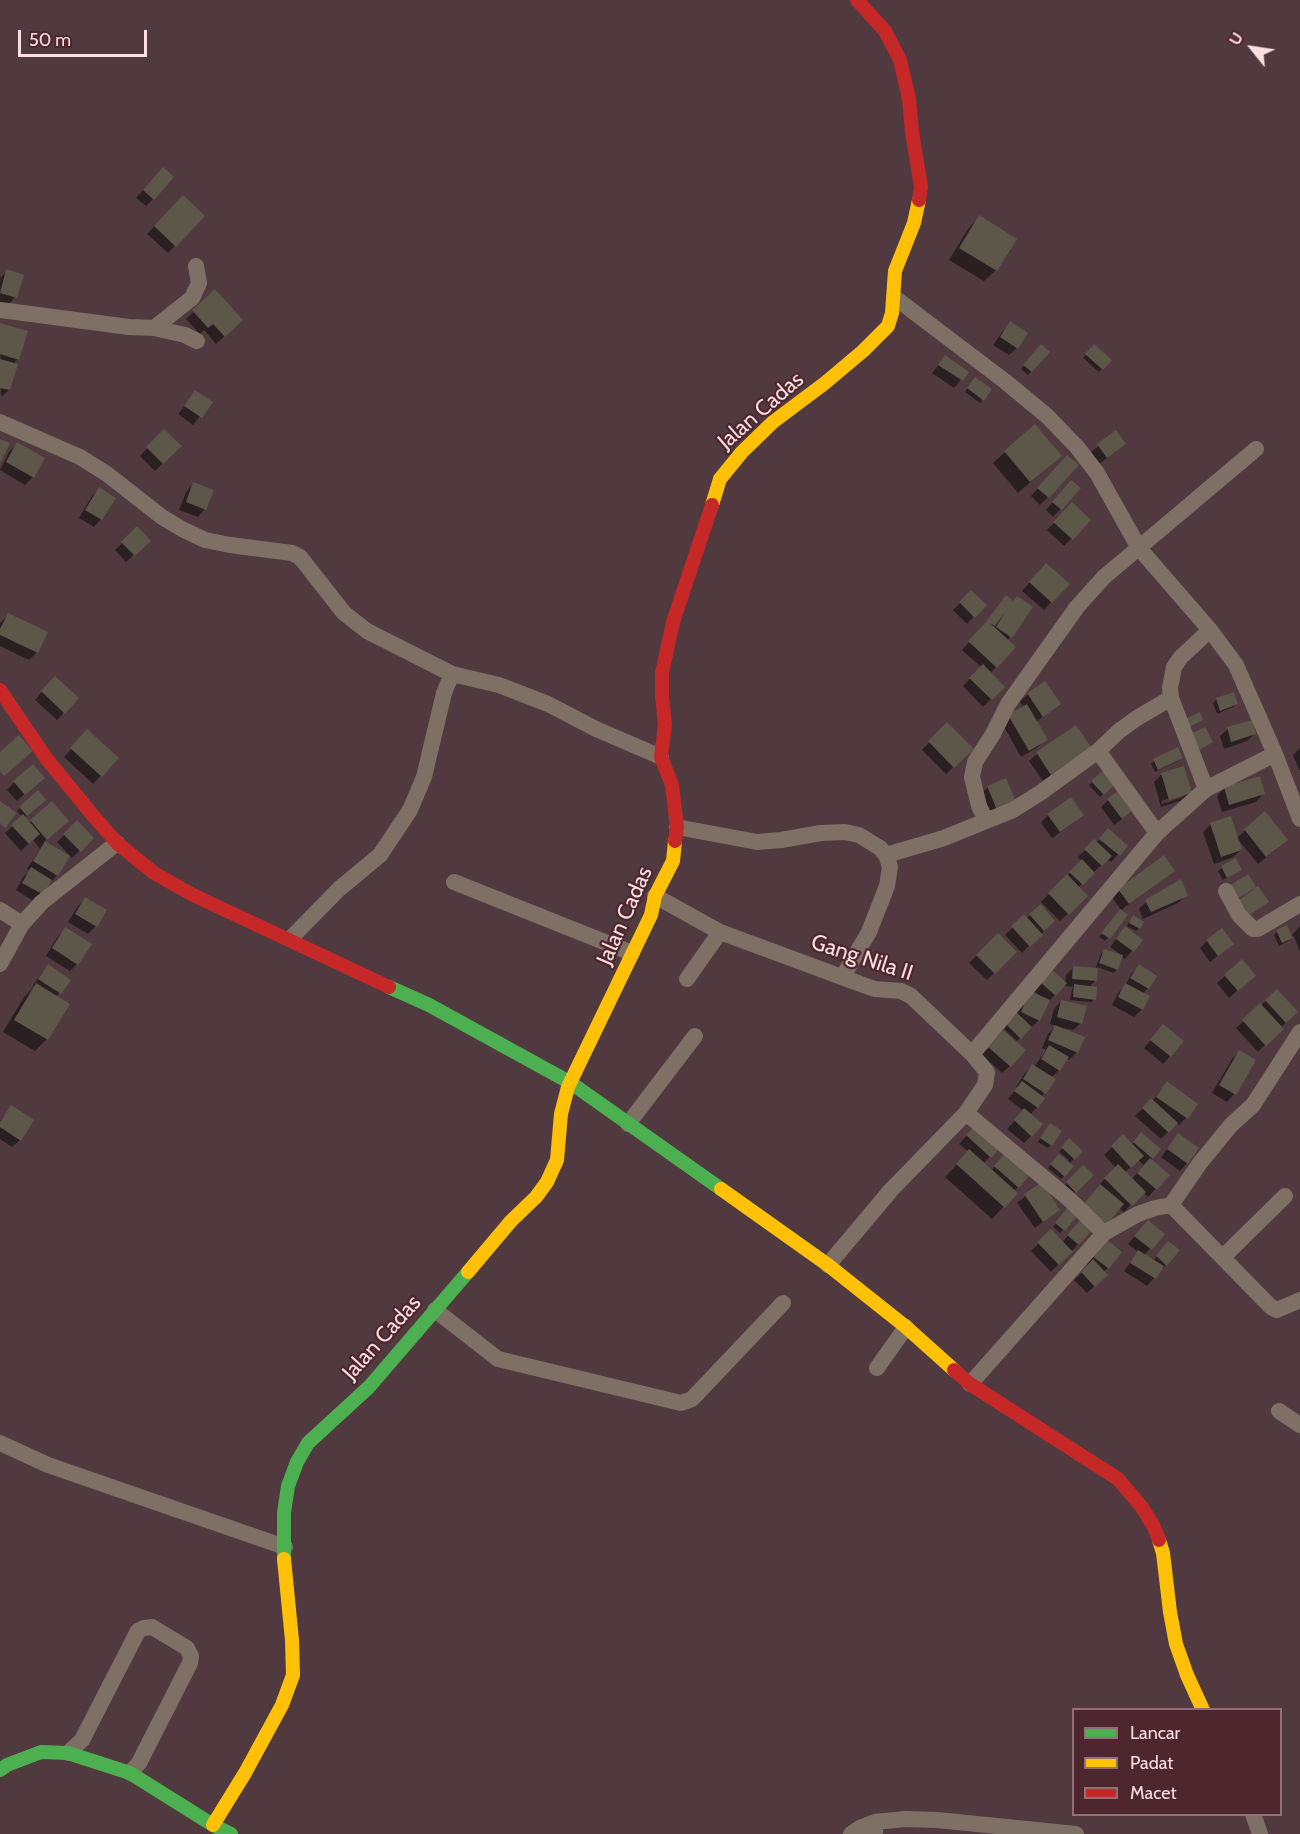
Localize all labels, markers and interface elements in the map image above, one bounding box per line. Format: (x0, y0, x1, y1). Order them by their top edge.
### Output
scale bar (21, 18, 150, 56)
north arrow (1222, 18, 1282, 78)
text: 50 m (29, 29, 71, 51)
text: U (1225, 29, 1247, 48)
street label: Jalan Cadas (713, 367, 809, 455)
street label: Jalan Cadas (592, 863, 658, 969)
street label: Gang Nila II (808, 929, 916, 987)
street label: Jalan Cadas (337, 1290, 427, 1386)
legend (1072, 1708, 1282, 1816)
text: Lancar (1130, 1722, 1180, 1744)
text: Padat (1130, 1752, 1173, 1774)
text: Macet (1130, 1782, 1176, 1804)

